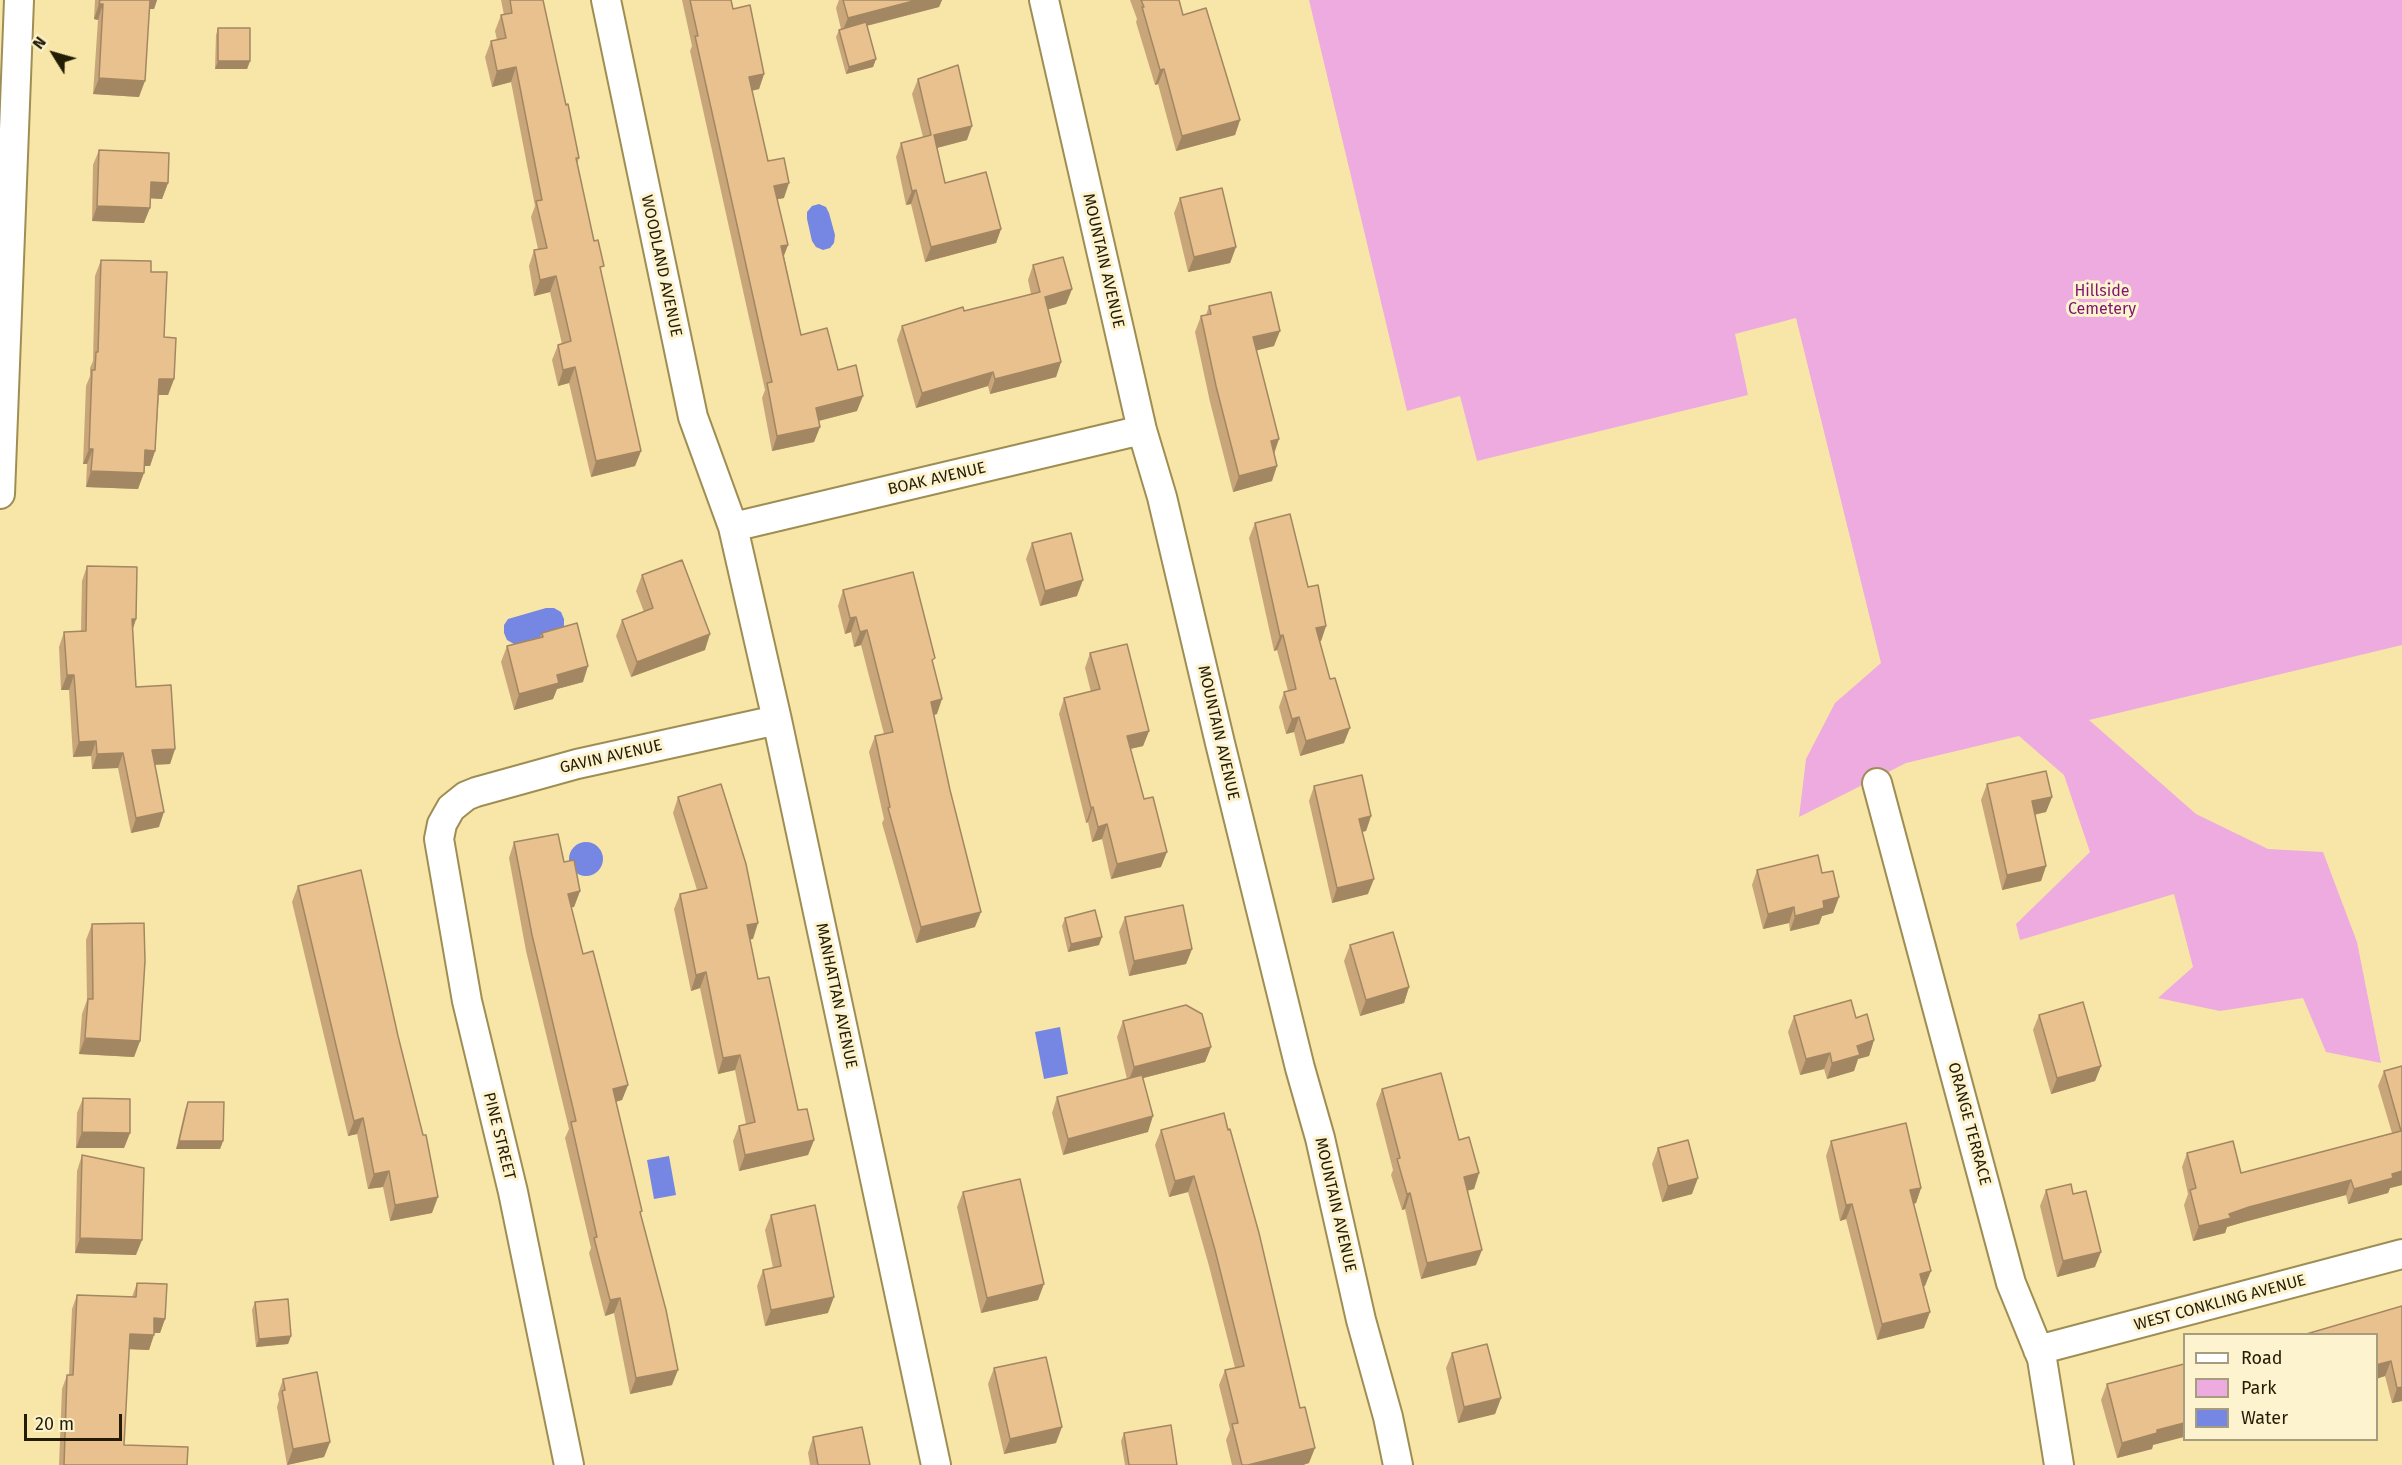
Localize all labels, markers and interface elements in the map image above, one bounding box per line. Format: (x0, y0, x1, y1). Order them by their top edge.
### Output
north arrow (24, 24, 84, 84)
text: N (28, 33, 50, 53)
street label: MOUNTAIN AVENUE (1078, 192, 1128, 330)
street label: WOODLAND AVENUE (637, 193, 685, 339)
park label: Hillside Cemetery (2068, 282, 2136, 320)
street label: BOAK AVENUE (886, 458, 988, 500)
street label: MOUNTAIN AVENUE (1193, 664, 1243, 802)
street label: GAVIN AVENUE (558, 736, 664, 778)
street label: MANHATTAN AVENUE (811, 921, 861, 1071)
street label: ORANGE TERRACE (1943, 1060, 1995, 1188)
street label: PINE STREET (479, 1090, 519, 1182)
street label: MOUNTAIN AVENUE (1310, 1136, 1360, 1274)
street label: WEST CONKLING AVENUE (2132, 1271, 2308, 1335)
legend (2183, 1333, 2378, 1441)
text: Road (2241, 1347, 2283, 1369)
text: Park (2241, 1377, 2276, 1399)
scale bar (27, 1402, 124, 1440)
text: Water (2241, 1407, 2288, 1429)
text: 20 m (35, 1413, 74, 1435)

